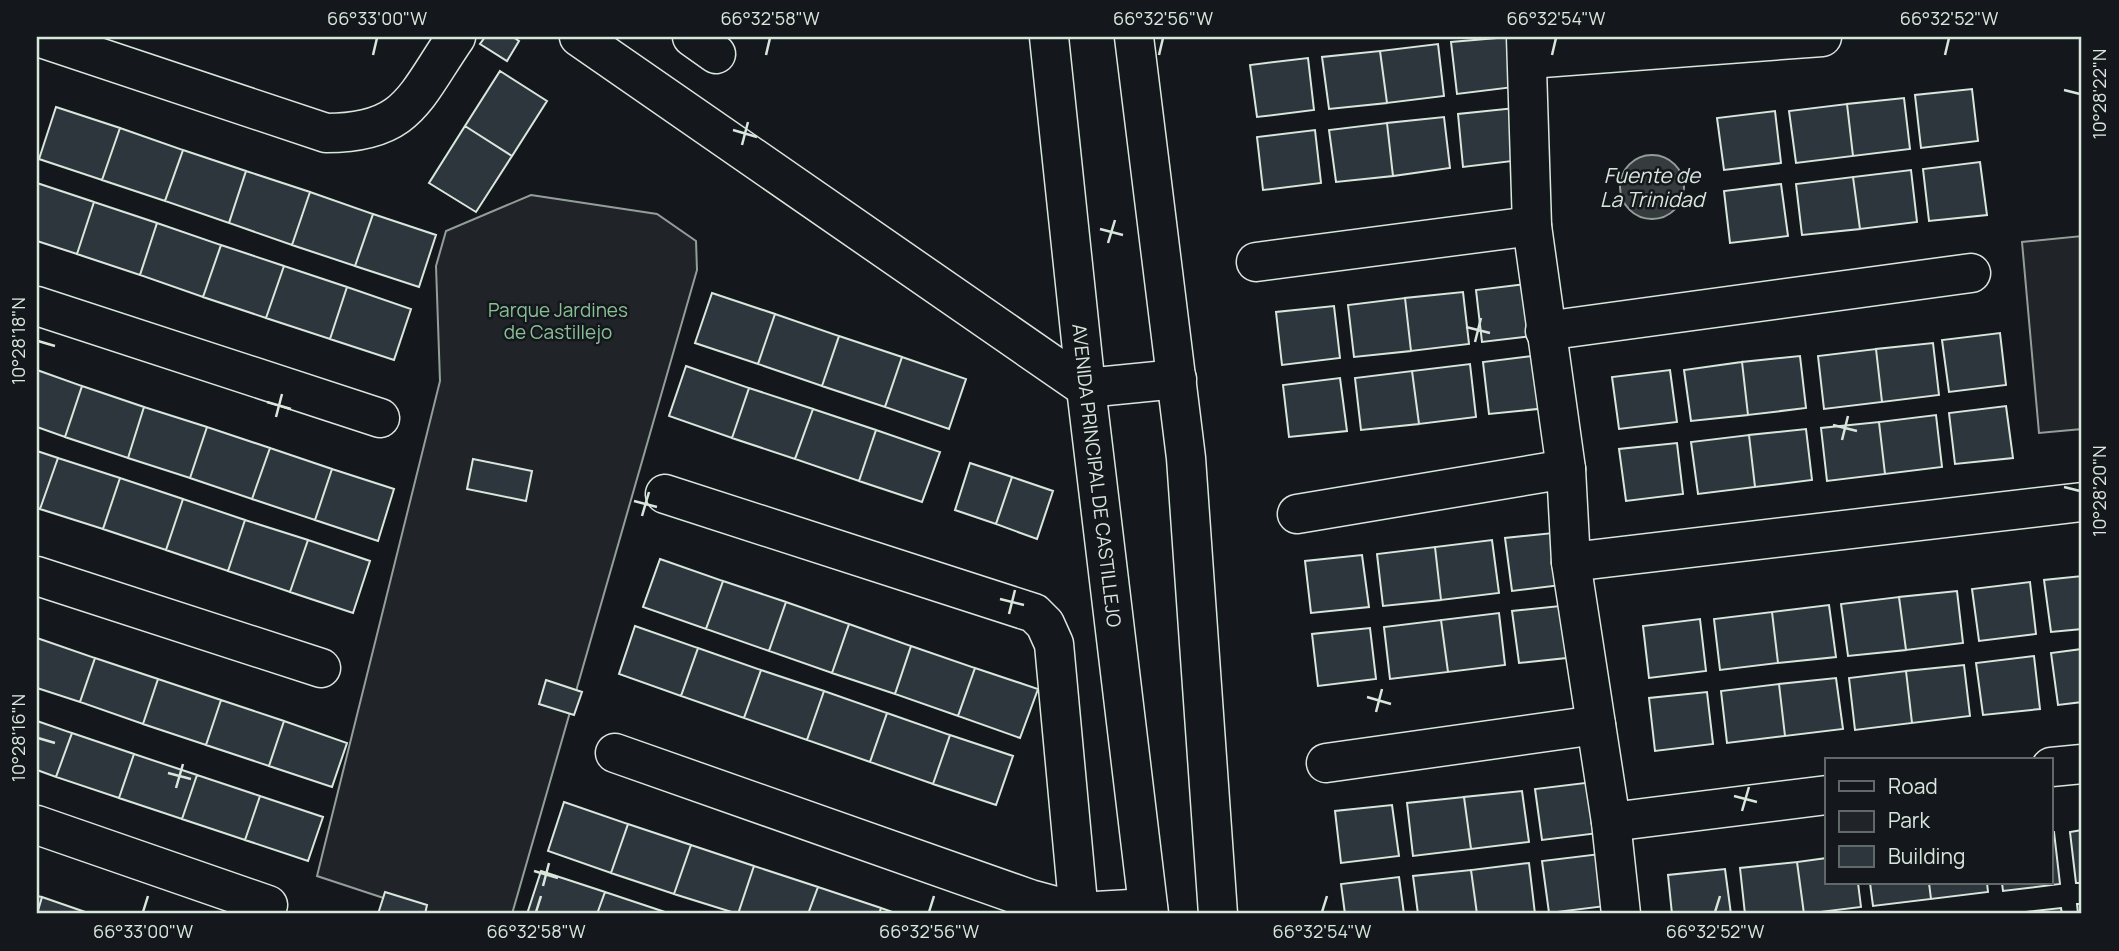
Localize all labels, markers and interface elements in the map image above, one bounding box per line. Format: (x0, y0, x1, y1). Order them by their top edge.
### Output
text: 66°33'00"W (327, 6, 427, 30)
text: 66°32'58"W (720, 6, 820, 30)
text: 66°32'56"W (1113, 6, 1213, 30)
text: 66°32'54"W (1507, 6, 1606, 30)
text: 66°32'52"W (1900, 6, 1998, 30)
text: 10°28'22"N (2087, 49, 2111, 139)
water label: Fuente de La Trinidad (1600, 161, 1707, 213)
text: 10°28'18"N (6, 297, 30, 385)
park label: Parque Jardines de Castillejo (488, 297, 628, 345)
street label: AVENIDA PRINCIPAL DE CASTILLEJO (1066, 322, 1128, 629)
text: 10°28'20"N (2087, 445, 2111, 537)
text: 10°28'16"N (6, 694, 30, 782)
legend (1825, 758, 2052, 884)
text: Road (1888, 772, 1938, 800)
text: Park (1888, 806, 1930, 834)
text: Building (1888, 842, 1965, 870)
text: 66°33'00"W (93, 919, 193, 943)
text: 66°32'58"W (486, 919, 586, 943)
text: 66°32'56"W (879, 919, 979, 943)
text: 66°32'54"W (1273, 919, 1372, 943)
text: 66°32'52"W (1666, 919, 1764, 943)

